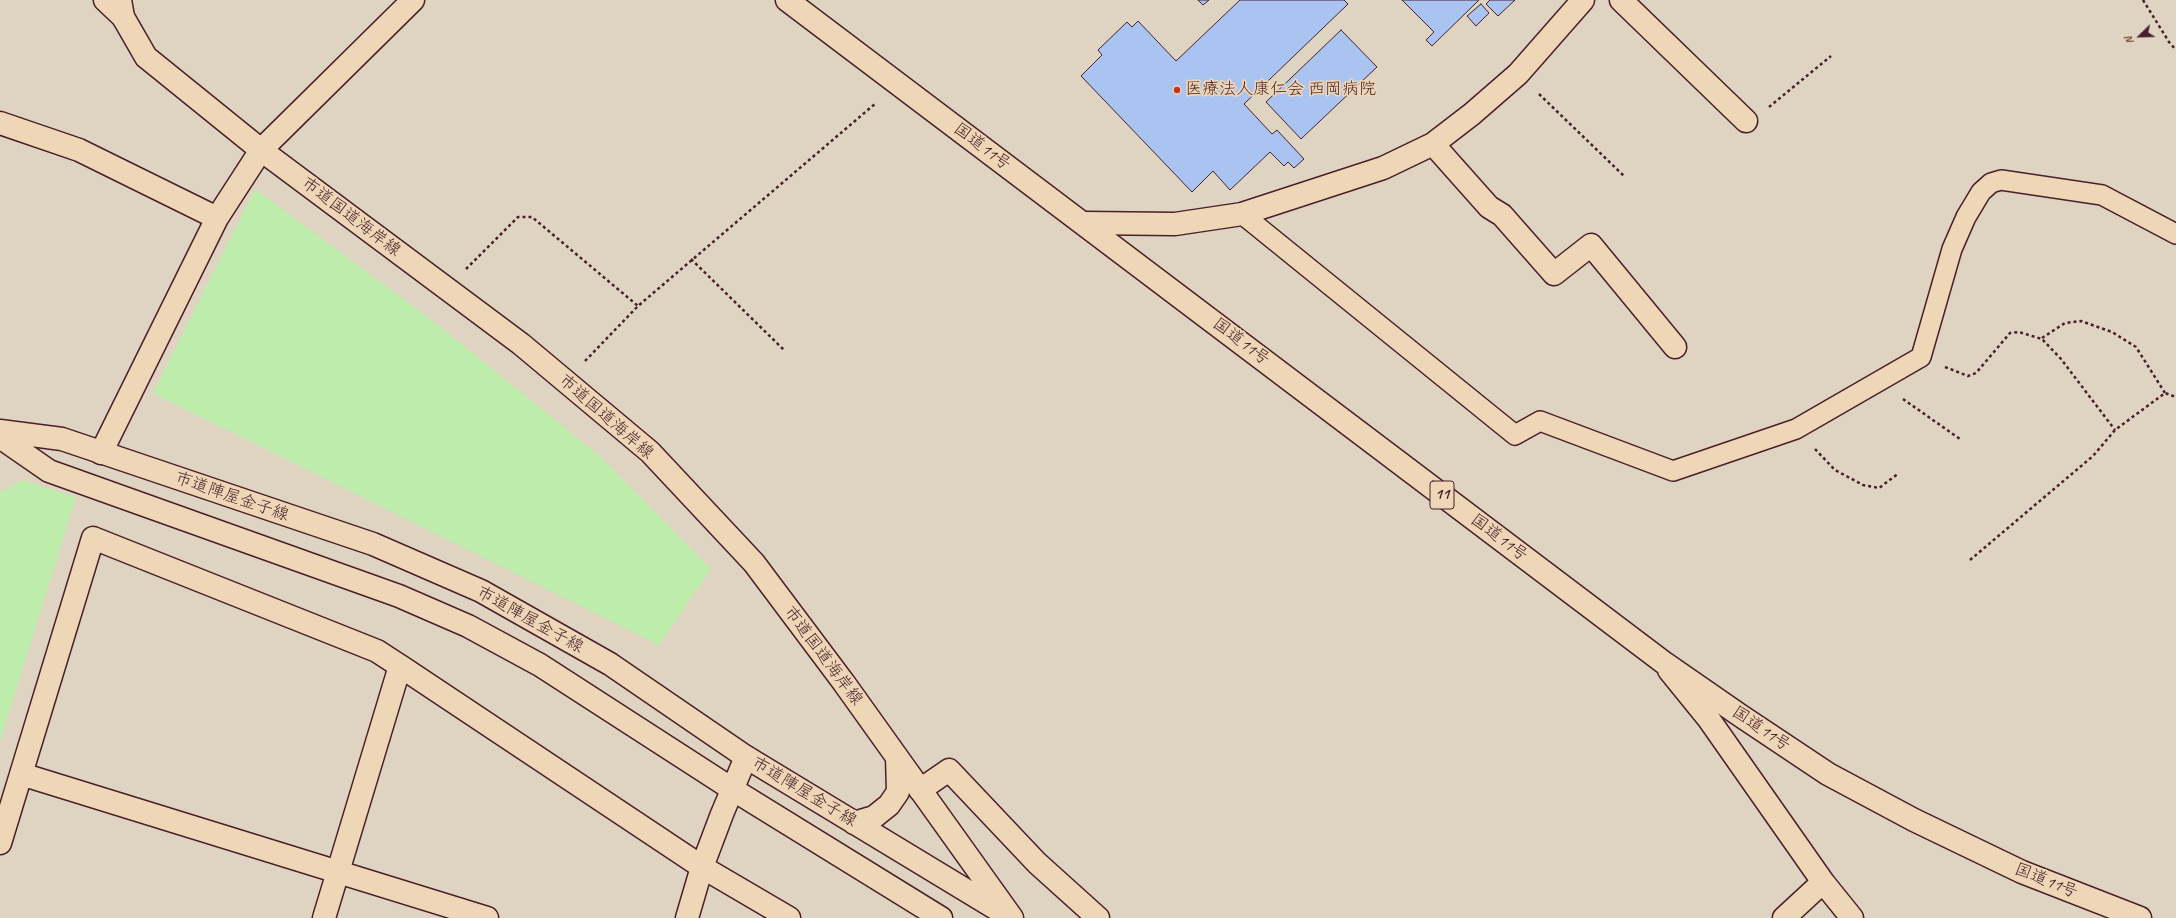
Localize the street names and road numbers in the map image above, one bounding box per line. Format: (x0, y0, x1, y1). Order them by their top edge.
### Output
street label: 国道11号 (949, 119, 1015, 175)
street label: 市道国道海岸線 (297, 173, 405, 261)
street label: 国道11号 (1208, 314, 1274, 370)
street label: 市道国道海岸線 (554, 370, 658, 464)
street label: 市道陣屋金子線 (172, 468, 292, 526)
road number: 11 (1430, 481, 1454, 509)
street label: 国道11号 (1466, 510, 1532, 566)
street label: 市道陣屋金子線 (473, 582, 587, 658)
street label: 市道国道海岸線 (779, 602, 867, 710)
street label: 国道11号 (1728, 702, 1794, 756)
street label: 市道陣屋金子線 (748, 753, 860, 831)
street label: 国道11号 (2011, 859, 2081, 903)

